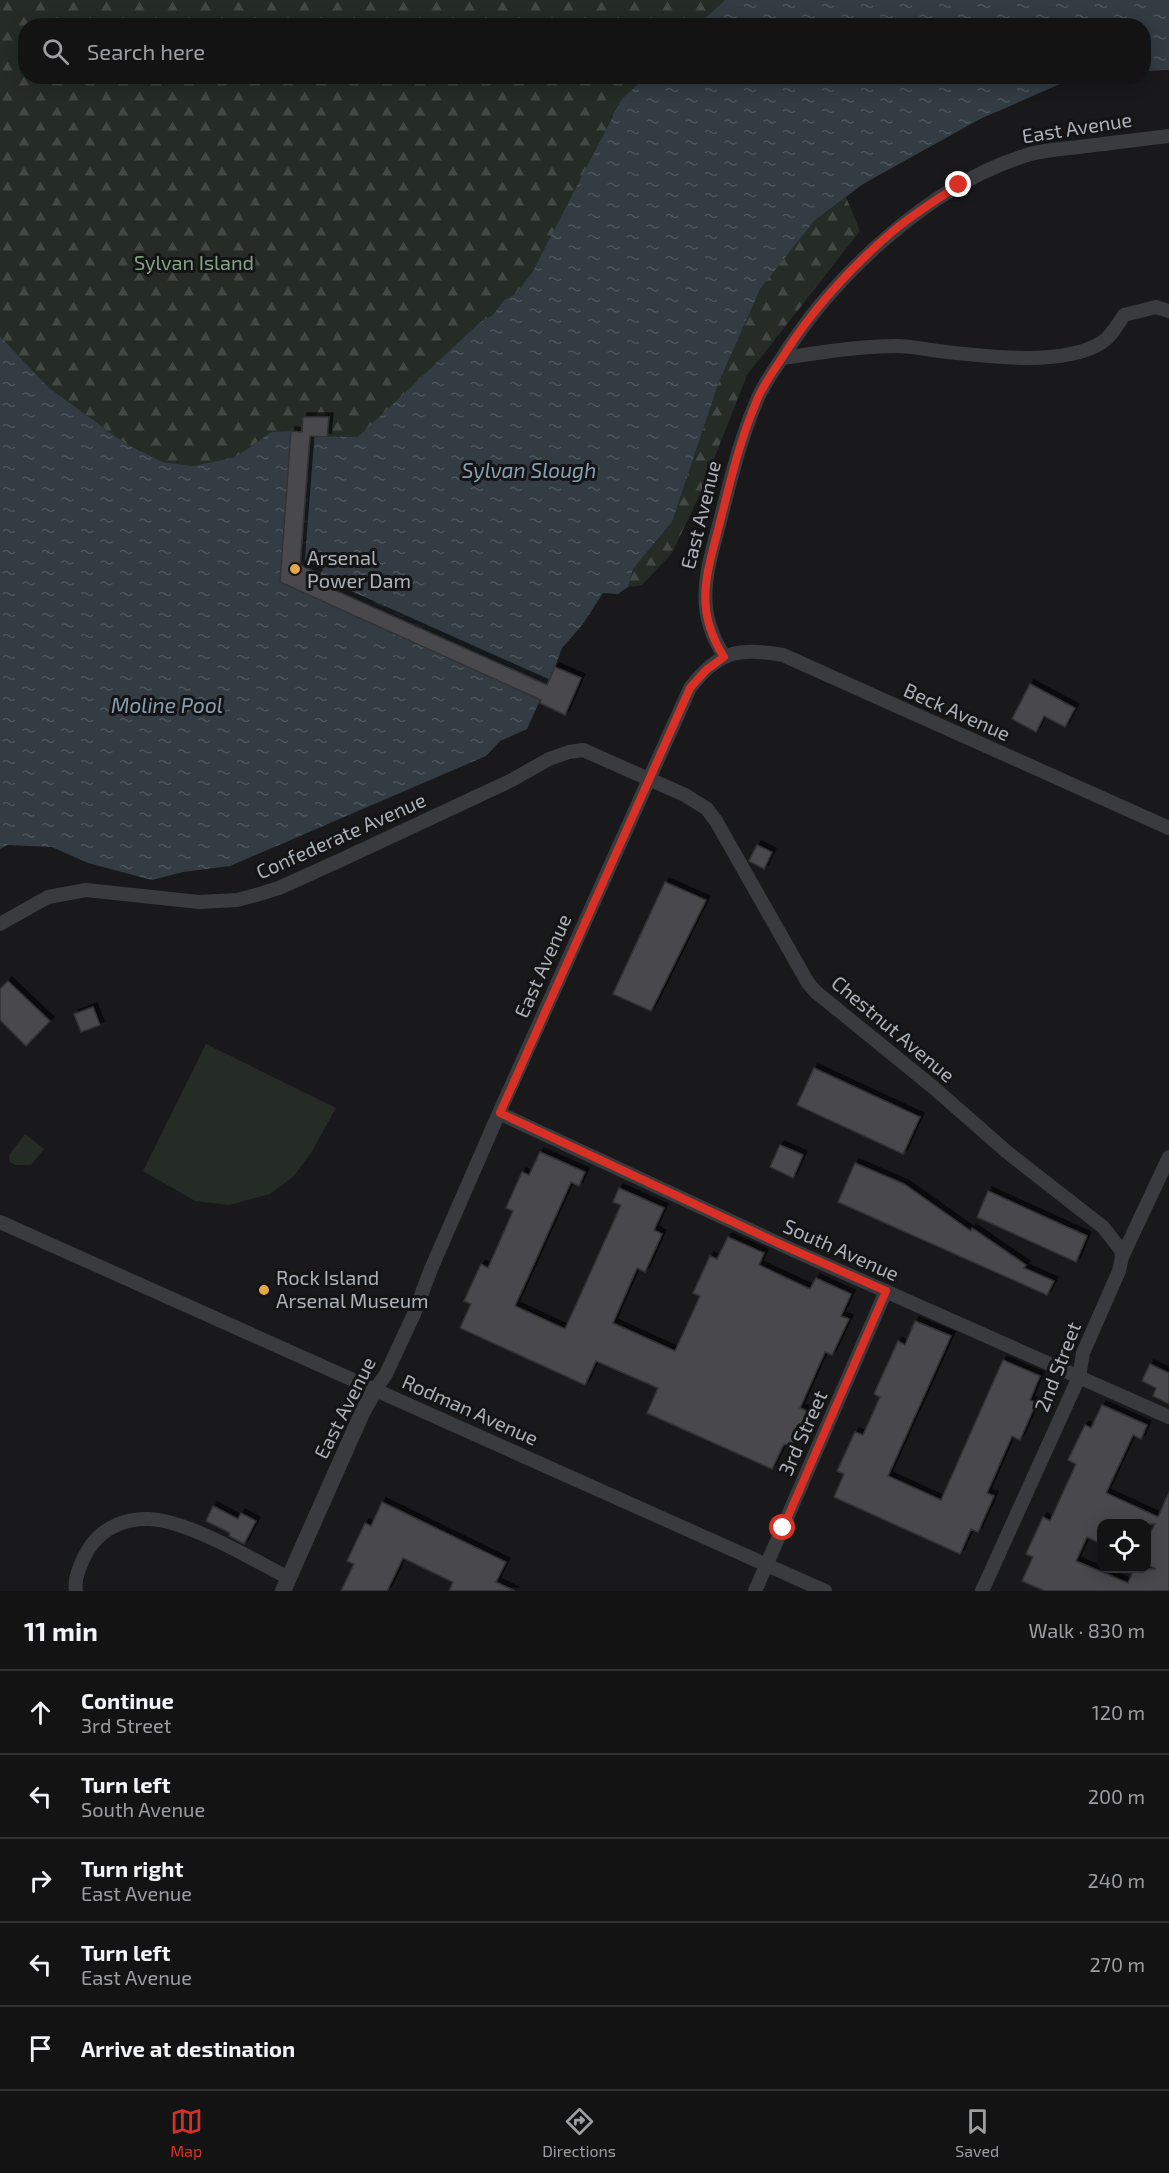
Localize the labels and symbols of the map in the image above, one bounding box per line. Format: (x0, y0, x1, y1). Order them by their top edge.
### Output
street label: East Avenue (1020, 106, 1134, 148)
route end (945, 171, 971, 197)
park label: Sylvan Island (134, 250, 254, 274)
water label: Sylvan Slough (462, 457, 596, 483)
street label: East Avenue (675, 458, 725, 571)
place label: Arsenal Power Dam (307, 545, 411, 592)
marker: Arsenal Power Dam (288, 562, 302, 576)
street label: Beck Avenue (900, 677, 1014, 745)
water label: Moline Pool (111, 692, 223, 717)
street label: Confederate Avenue (252, 787, 429, 883)
street label: East Avenue (509, 910, 576, 1021)
street label: Chestnut Avenue (827, 970, 960, 1087)
street label: South Avenue (780, 1213, 903, 1285)
place label: Rock Island Arsenal Museum (276, 1265, 429, 1312)
marker: Rock Island Arsenal Museum (257, 1283, 271, 1297)
street label: 2nd Street (1029, 1318, 1085, 1415)
street label: East Avenue (308, 1353, 380, 1462)
street label: Rodman Avenue (399, 1368, 542, 1450)
street label: 3rd Street (773, 1386, 832, 1479)
route start (769, 1514, 795, 1540)

